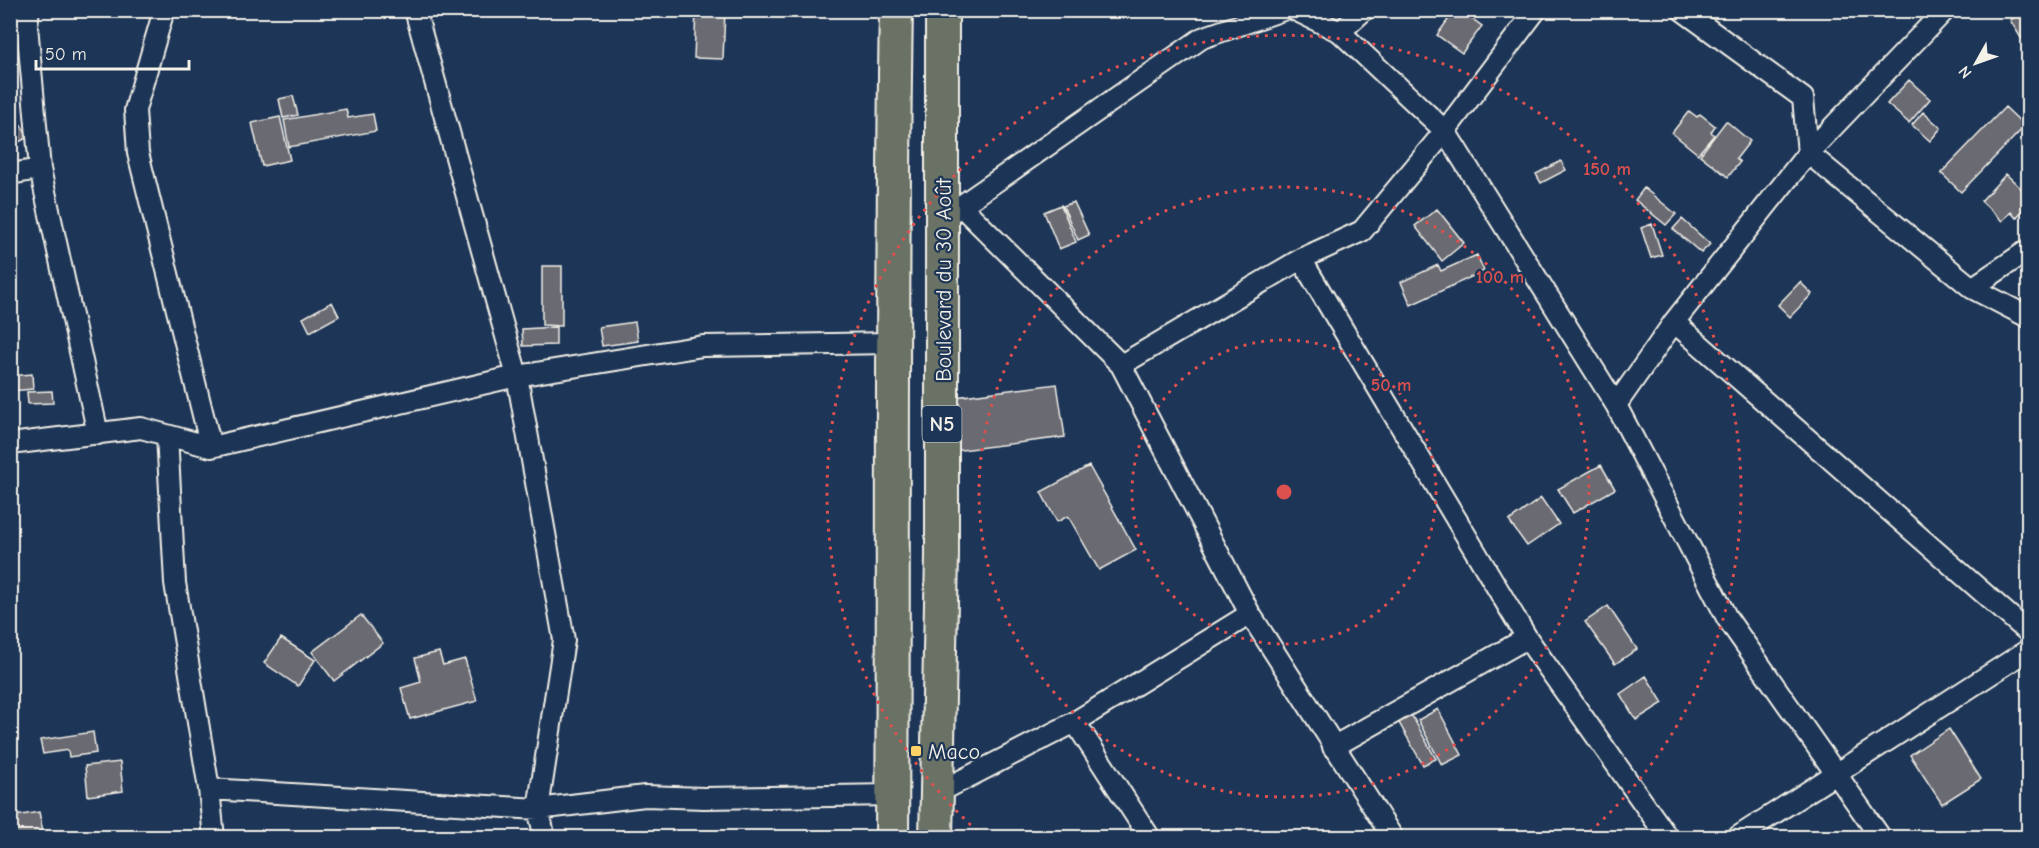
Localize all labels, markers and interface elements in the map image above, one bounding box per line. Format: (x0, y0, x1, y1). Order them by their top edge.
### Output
scale bar (36, 33, 189, 71)
north arrow (1946, 33, 2006, 93)
text: 50 m (45, 44, 87, 65)
text: N (1955, 62, 1976, 82)
text: 150 m (1583, 159, 1631, 180)
street label: Boulevard du 30 Août (931, 177, 957, 382)
text: 100 m (1476, 267, 1524, 288)
text: 50 m (1371, 375, 1411, 396)
road number: N5 (922, 406, 962, 442)
centre of rings (1274, 482, 1294, 502)
place label: Maco (928, 739, 980, 765)
marker: Maco (909, 744, 923, 758)

